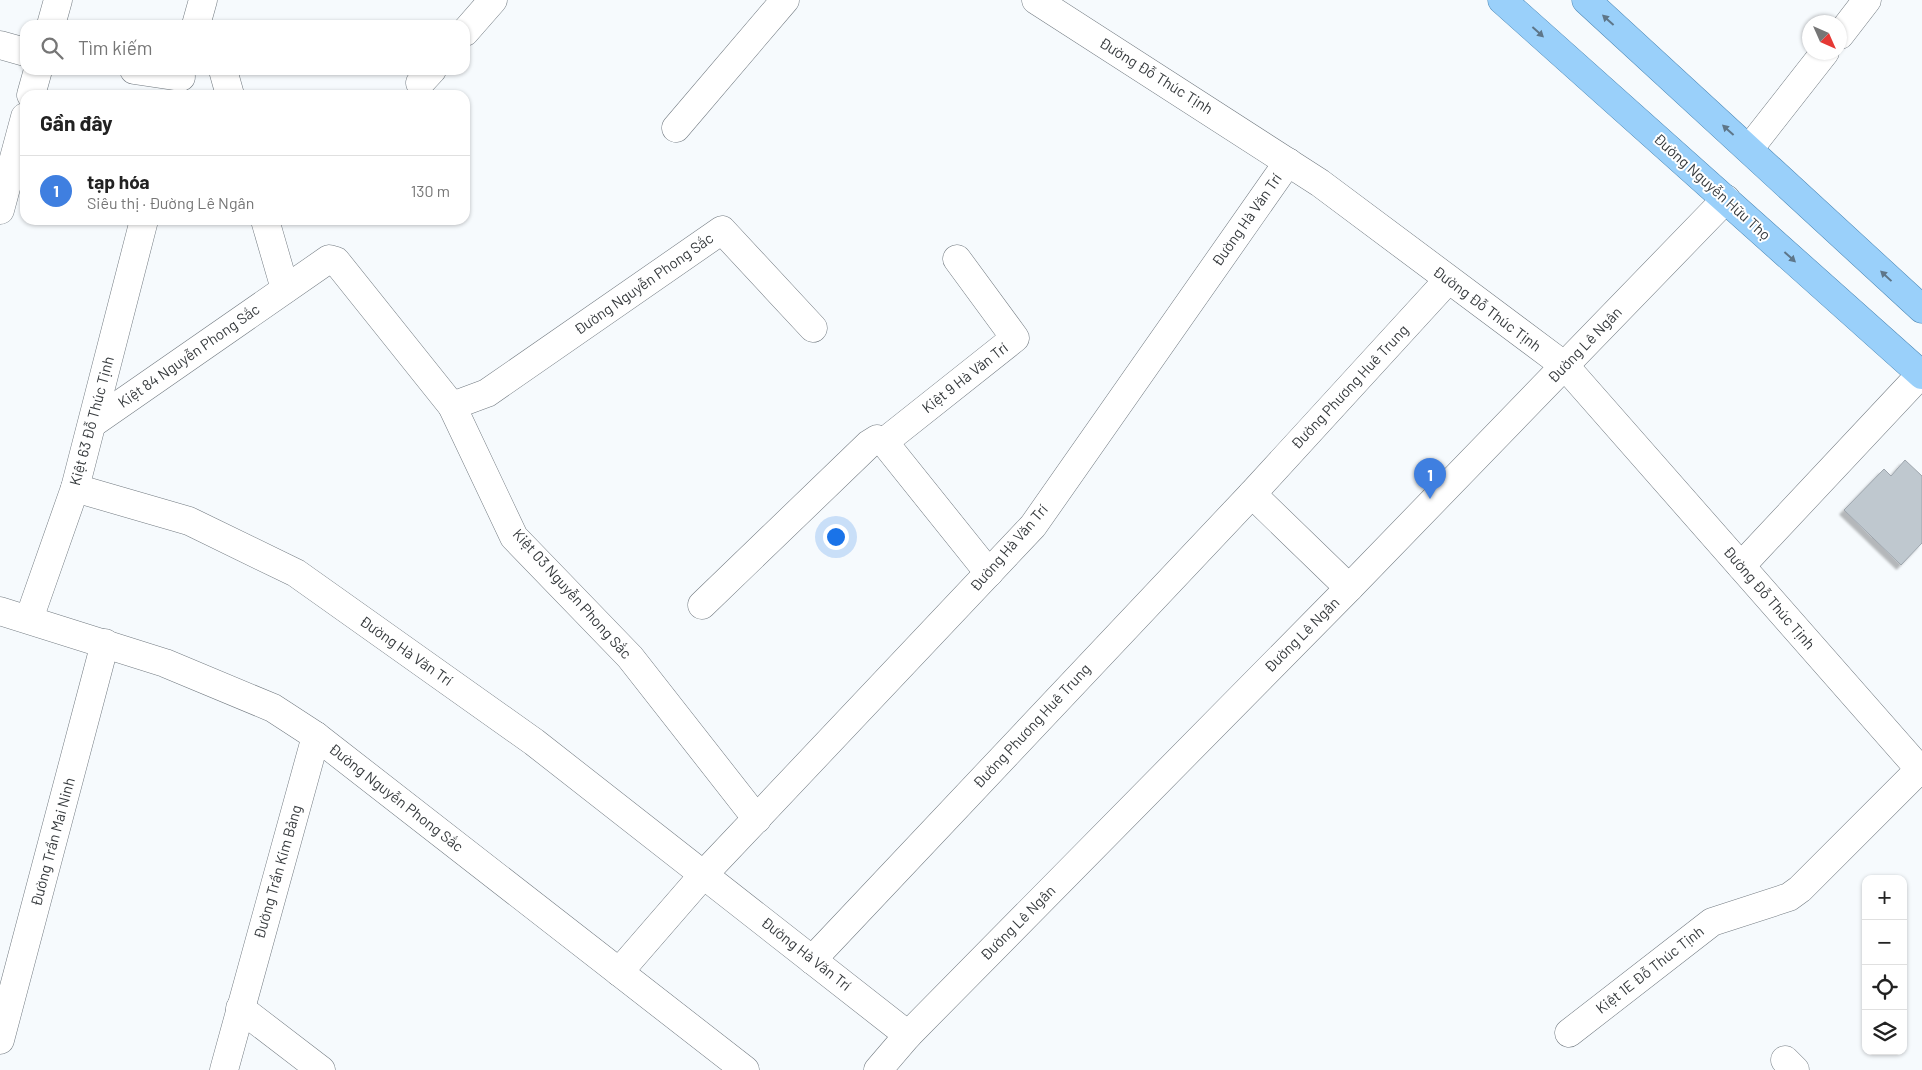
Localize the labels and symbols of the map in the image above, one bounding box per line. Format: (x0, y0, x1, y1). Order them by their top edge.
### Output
one-way arrow (1602, 14, 1614, 26)
north arrow (1802, 15, 1847, 60)
one-way arrow (1532, 27, 1545, 38)
street label: Đường Đỗ Thúc Tịnh (1096, 33, 1217, 117)
one-way arrow (1722, 124, 1734, 136)
street label: Đường Nguyễn Hữu Thọ (1651, 129, 1775, 243)
street label: Đường Hà Văn Trí (1208, 170, 1285, 269)
street label: Đường Nguyễn Phong Sắc (571, 228, 717, 338)
one-way arrow (1784, 251, 1796, 263)
street label: Đường Đỗ Thúc Tịnh (1430, 262, 1545, 355)
one-way arrow (1880, 270, 1893, 281)
street label: Kiệt 84 Nguyễn Phong Sắc (114, 299, 263, 411)
street label: Đường Lê Ngân (1544, 303, 1625, 386)
street label: Đường Phương Huê Trung (1287, 320, 1412, 452)
street label: Kiệt 9 Hà Văn Trí (918, 338, 1011, 416)
street label: Kiệt 63 Đỗ Thúc Tịnh (65, 354, 117, 487)
pin: 1 (1414, 458, 1446, 499)
street label: Đường Hà Văn Trí (966, 500, 1051, 594)
your location (823, 524, 849, 550)
street label: Kiệt 03 Nguyễn Phong Sắc (510, 525, 636, 662)
street label: Đường Đỗ Thúc Tịnh (1720, 542, 1819, 653)
street label: Đường Lê Ngân (1260, 593, 1343, 676)
street label: Đường Hà Văn Trí (357, 612, 456, 689)
street label: Đường Phương Huê Trung (969, 659, 1094, 791)
street label: Đường Nguyễn Phong Sắc (326, 739, 467, 855)
street label: Đường Trần Mai Ninh (26, 775, 78, 908)
street label: Đường Trần Kim Bảng (249, 803, 305, 941)
street label: Đường Lê Ngân (976, 881, 1059, 964)
street label: Đường Hà Văn Trí (758, 913, 855, 994)
street label: Kiệt 1E Đỗ Thúc Tịnh (1592, 921, 1707, 1017)

